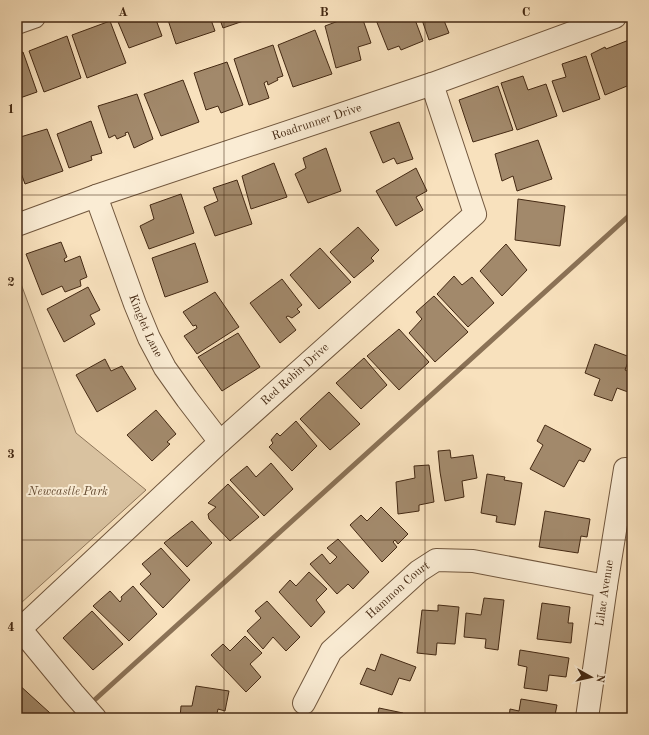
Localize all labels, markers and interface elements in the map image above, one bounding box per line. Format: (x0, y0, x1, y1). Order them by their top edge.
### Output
text: A (118, 6, 128, 19)
text: B (319, 6, 329, 19)
text: C (522, 6, 530, 19)
street label: Roadrunner Drive (271, 102, 364, 143)
text: 1 (7, 103, 15, 116)
text: 2 (7, 276, 15, 289)
street label: Kinglet Lane (126, 293, 165, 360)
street label: Red Robin Drive (259, 341, 332, 408)
text: 3 (7, 448, 15, 461)
park label: Newcastle Park (27, 486, 108, 498)
street label: Lilac Avenue (594, 559, 616, 627)
street label: Hammon Court (364, 560, 432, 621)
text: 4 (7, 621, 15, 634)
north arrow (571, 657, 611, 697)
text: N (593, 673, 605, 684)

